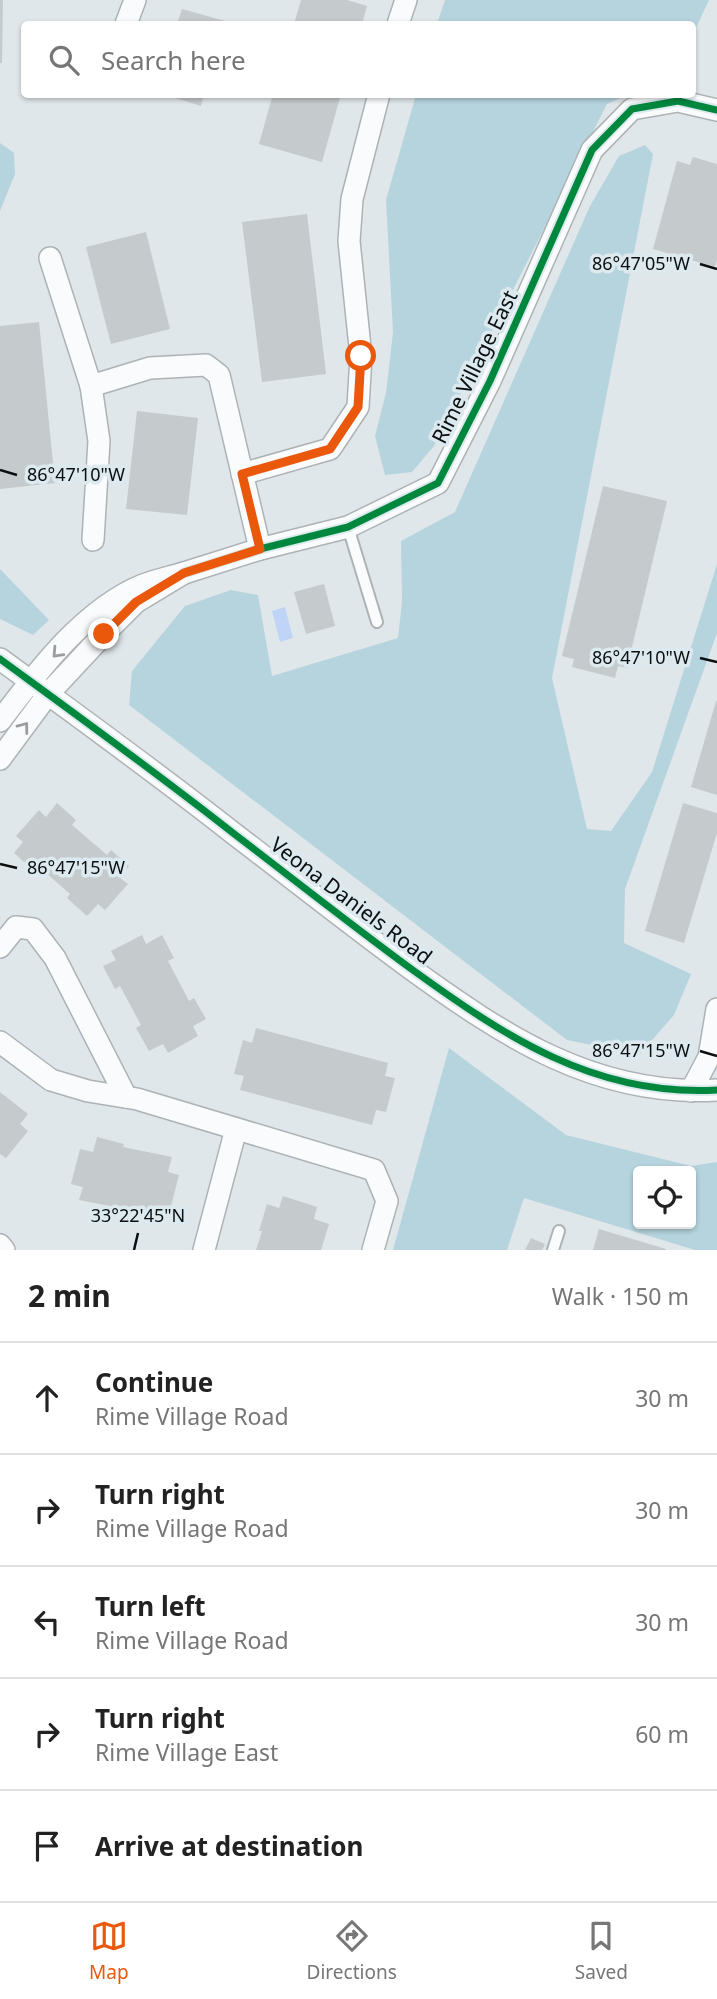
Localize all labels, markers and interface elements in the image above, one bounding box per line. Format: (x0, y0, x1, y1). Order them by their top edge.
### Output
search box (21, 21, 696, 98)
icon: search (45, 41, 83, 79)
text: Search here (101, 42, 246, 78)
text: 86°47'05"W (592, 251, 690, 275)
street label: Rime Village East (425, 285, 524, 448)
route start (345, 340, 376, 371)
text: 86°47'10"W (27, 462, 125, 486)
route end (88, 618, 119, 649)
one-way arrow (52, 645, 65, 658)
text: 86°47'10"W (592, 645, 690, 669)
one-way arrow (16, 722, 28, 734)
street label: Veona Daniels Road (265, 830, 438, 970)
text: 86°47'15"W (27, 855, 125, 879)
text: 86°47'15"W (592, 1038, 690, 1062)
map controls (633, 1166, 696, 1229)
button: locate (633, 1166, 696, 1229)
text: 33°22'45"N (91, 1203, 185, 1227)
text: 2 min (28, 1275, 111, 1316)
text: Walk · 150 m (552, 1280, 689, 1312)
text: Continue (95, 1364, 213, 1400)
icon: ahead (28, 1379, 66, 1417)
text: 30 m (635, 1382, 689, 1414)
text: Rime Village Road (95, 1400, 289, 1432)
text: Turn right (95, 1476, 225, 1512)
icon: right (28, 1491, 66, 1529)
text: 30 m (635, 1494, 689, 1526)
text: Rime Village Road (95, 1512, 289, 1544)
text: Turn left (95, 1588, 206, 1624)
icon: left (28, 1603, 66, 1641)
text: 30 m (635, 1606, 689, 1638)
text: Rime Village Road (95, 1624, 289, 1656)
text: Turn right (95, 1700, 225, 1736)
icon: right (28, 1715, 66, 1753)
text: 60 m (635, 1718, 689, 1750)
text: Rime Village East (95, 1736, 278, 1768)
icon: arrive (28, 1827, 66, 1865)
text: Arrive at destination (95, 1828, 364, 1864)
tab: Map (89, 1917, 129, 1985)
tab: Directions (307, 1917, 397, 1985)
tab: Saved (575, 1917, 628, 1985)

